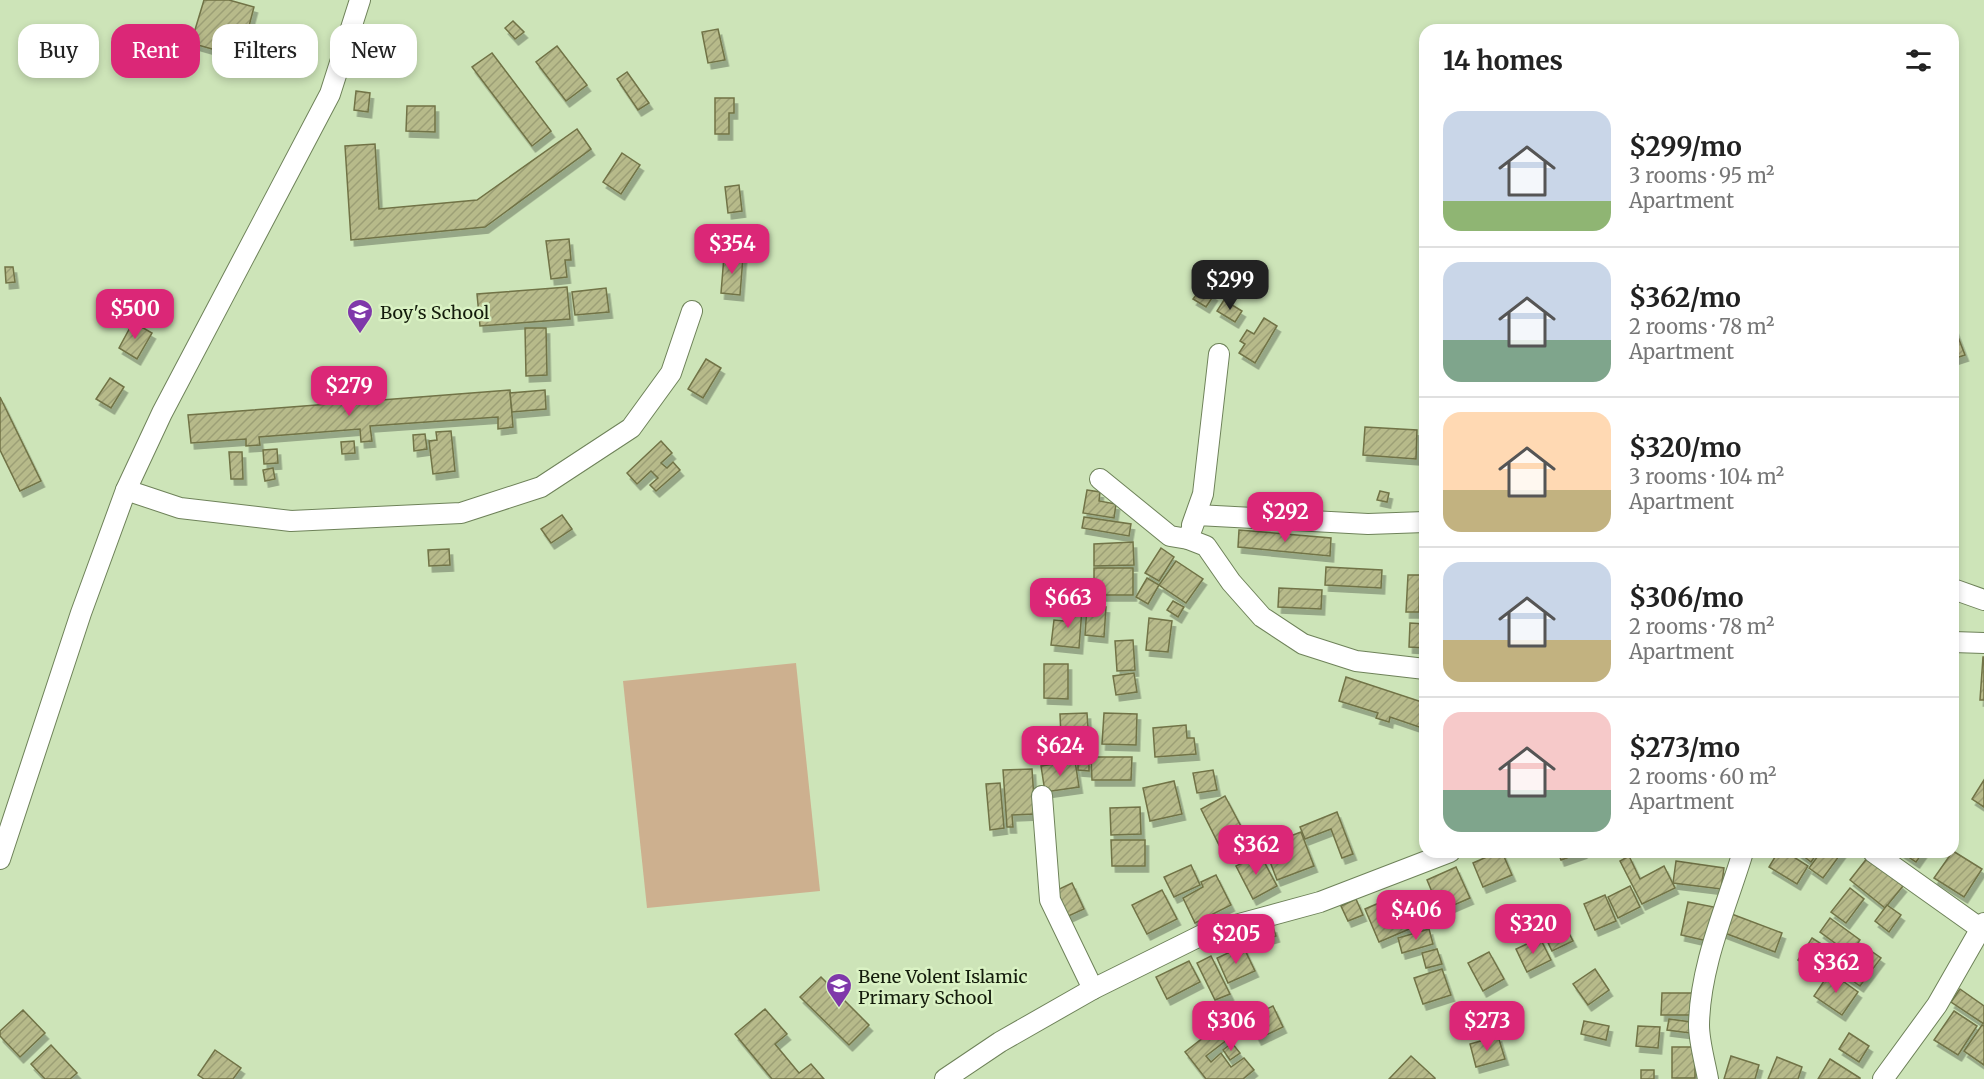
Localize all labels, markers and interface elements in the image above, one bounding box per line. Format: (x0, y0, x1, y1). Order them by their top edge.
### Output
chip: Buy (18, 24, 99, 78)
chip: Rent (111, 24, 200, 78)
chip: Filters (212, 24, 318, 78)
chip: New (330, 24, 417, 78)
text: 14 homes (1443, 44, 1563, 77)
icon: filters (1902, 44, 1935, 77)
text: $299/mo (1629, 130, 1742, 163)
icon: home (1491, 135, 1563, 207)
text: 3 rooms · 95 m² (1629, 163, 1774, 188)
text: Apartment (1629, 188, 1734, 213)
pin: $354 (696, 224, 768, 275)
text: $354 (708, 231, 756, 256)
pin: $299 (1194, 260, 1266, 311)
text: $299 (1206, 267, 1254, 292)
text: $362/mo (1629, 281, 1741, 314)
icon: home (1491, 286, 1563, 358)
pin: $500 (99, 289, 171, 340)
text: $500 (110, 296, 160, 321)
school or university icon: Boy's School (345, 297, 375, 335)
place label: Boy's School (380, 301, 490, 324)
text: 2 rooms · 78 m² (1629, 314, 1774, 339)
text: Apartment (1629, 339, 1734, 364)
pin: $279 (313, 366, 385, 417)
text: $279 (325, 373, 373, 398)
text: $320/mo (1629, 431, 1741, 464)
icon: home (1491, 436, 1563, 508)
text: 3 rooms · 104 m² (1629, 464, 1784, 489)
text: Apartment (1629, 489, 1734, 514)
pin: $292 (1249, 492, 1321, 543)
text: $292 (1261, 499, 1309, 524)
pin: $663 (1032, 578, 1104, 629)
text: $306/mo (1629, 581, 1743, 614)
text: $663 (1044, 585, 1092, 610)
icon: home (1491, 586, 1563, 658)
text: 2 rooms · 78 m² (1629, 614, 1774, 639)
text: Apartment (1629, 639, 1734, 664)
pin: $624 (1024, 726, 1096, 777)
text: $273/mo (1629, 731, 1740, 764)
text: $624 (1036, 733, 1084, 758)
icon: home (1491, 736, 1563, 808)
text: 2 rooms · 60 m² (1629, 764, 1776, 789)
text: Apartment (1629, 789, 1734, 814)
pin: $362 (1220, 825, 1292, 876)
text: $362 (1232, 832, 1280, 857)
pin: $406 (1380, 890, 1452, 941)
text: $406 (1390, 897, 1442, 922)
pin: $320 (1497, 904, 1569, 955)
text: $320 (1509, 911, 1557, 936)
pin: $205 (1200, 914, 1272, 965)
text: $205 (1212, 921, 1260, 946)
pin: $362 (1800, 943, 1872, 994)
text: $362 (1812, 950, 1860, 975)
place label: Bene Volent Islamic Primary School (858, 965, 1028, 1009)
school or university icon: Bene Volent Islamic Primary School (824, 971, 854, 1009)
pin: $306 (1195, 1001, 1267, 1052)
pin: $273 (1451, 1001, 1523, 1052)
text: $306 (1206, 1008, 1256, 1033)
text: $273 (1463, 1008, 1511, 1033)

